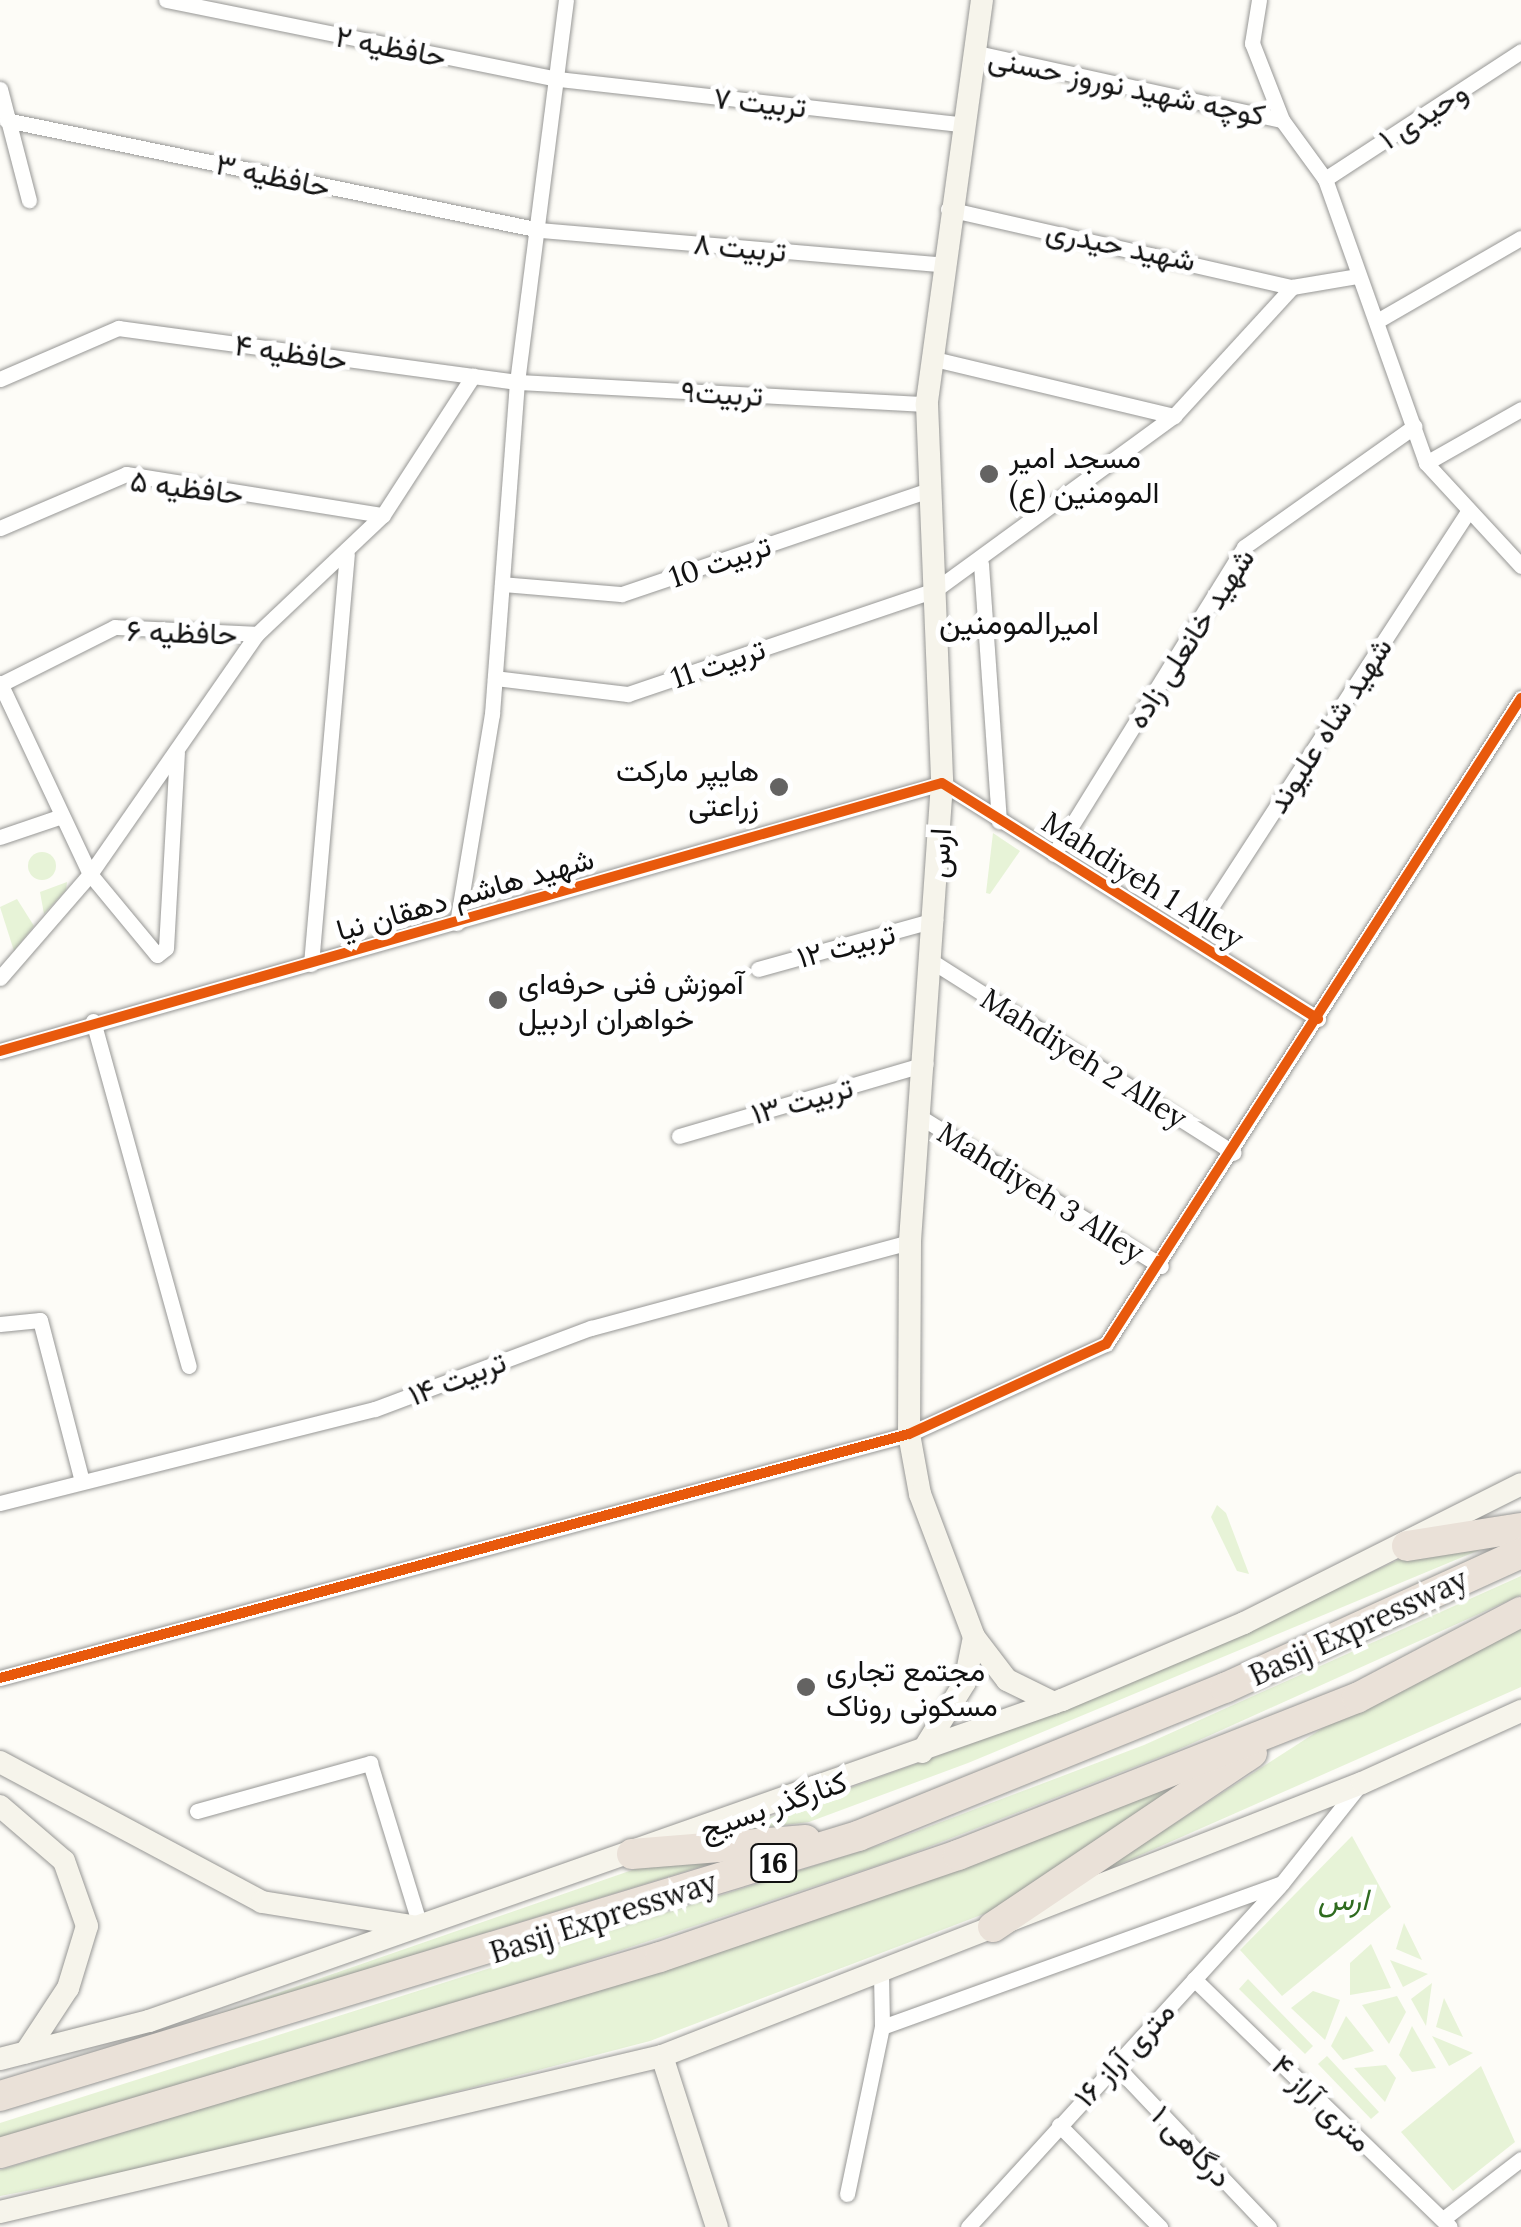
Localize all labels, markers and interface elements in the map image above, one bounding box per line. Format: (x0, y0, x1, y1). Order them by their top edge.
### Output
street label: حافظیه ۲ (333, 18, 449, 74)
street label: کوچه شهید نوروز حسنی (985, 39, 1269, 133)
street label: وحیدی ۱ (1372, 73, 1474, 157)
street label: تربیت ۷ (712, 79, 808, 125)
street label: حافظیه ۳ (213, 145, 333, 205)
street label: شهید حیدری (1043, 212, 1199, 278)
street label: تربیت ۸ (692, 225, 788, 269)
street label: حافظیه ۴ (232, 326, 350, 378)
street label: تربیت۹ (680, 373, 764, 413)
place label: مسجد امیر المومنین (ع) (1009, 439, 1160, 510)
street label: حافظیه ۵ (128, 462, 246, 512)
marker: مسجد امیر المومنین (ع) (978, 463, 1000, 485)
street label: تربیت 10 (664, 527, 776, 595)
street label: شهید خانعلی زاده (1118, 541, 1262, 735)
district label: امیرالمومنین (939, 604, 1099, 642)
street label: حافظیه ۶ (126, 612, 238, 652)
street label: تربیت 11 (666, 630, 770, 696)
street label: شهید شاه علیوند (1259, 630, 1399, 820)
place label: هایپر مارکت زراعتی (616, 752, 759, 822)
marker: هایپر مارکت زراعتی (768, 776, 790, 798)
street label: Mahdiyeh 1 Alley (1036, 804, 1250, 956)
street label: ارس (920, 827, 958, 879)
street label: شهید هاشم دهقان نیا (332, 840, 598, 948)
street label: تربیت ۱۲ (793, 915, 899, 975)
place label: آموزش فنی حرفه‌ای خواهران اردبیل (518, 965, 744, 1036)
street label: Mahdiyeh 2 Alley (974, 980, 1194, 1136)
marker: آموزش فنی حرفه‌ای خواهران اردبیل (487, 989, 509, 1011)
street label: تربیت ۱۳ (747, 1068, 857, 1132)
street label: Mahdiyeh 3 Alley (931, 1114, 1151, 1270)
street label: تربیت ۱۴ (403, 1343, 511, 1413)
street label: Basij Expressway (1243, 1561, 1473, 1693)
place label: مجتمع تجاری مسکونی روناک (826, 1652, 998, 1722)
marker: مجتمع تجاری مسکونی روناک (795, 1676, 817, 1698)
street label: کنارگذر بسیج (695, 1763, 851, 1847)
road number: 16 (749, 1840, 799, 1886)
street label: Basij Expressway (485, 1863, 721, 1971)
park label: ارس (1318, 1881, 1368, 1917)
street label: ۱۶ متری آراز (1066, 1994, 1182, 2114)
street label: ۴ متری آراز (1265, 2047, 1379, 2159)
street label: درگاهی ۱ (1144, 2098, 1240, 2194)

